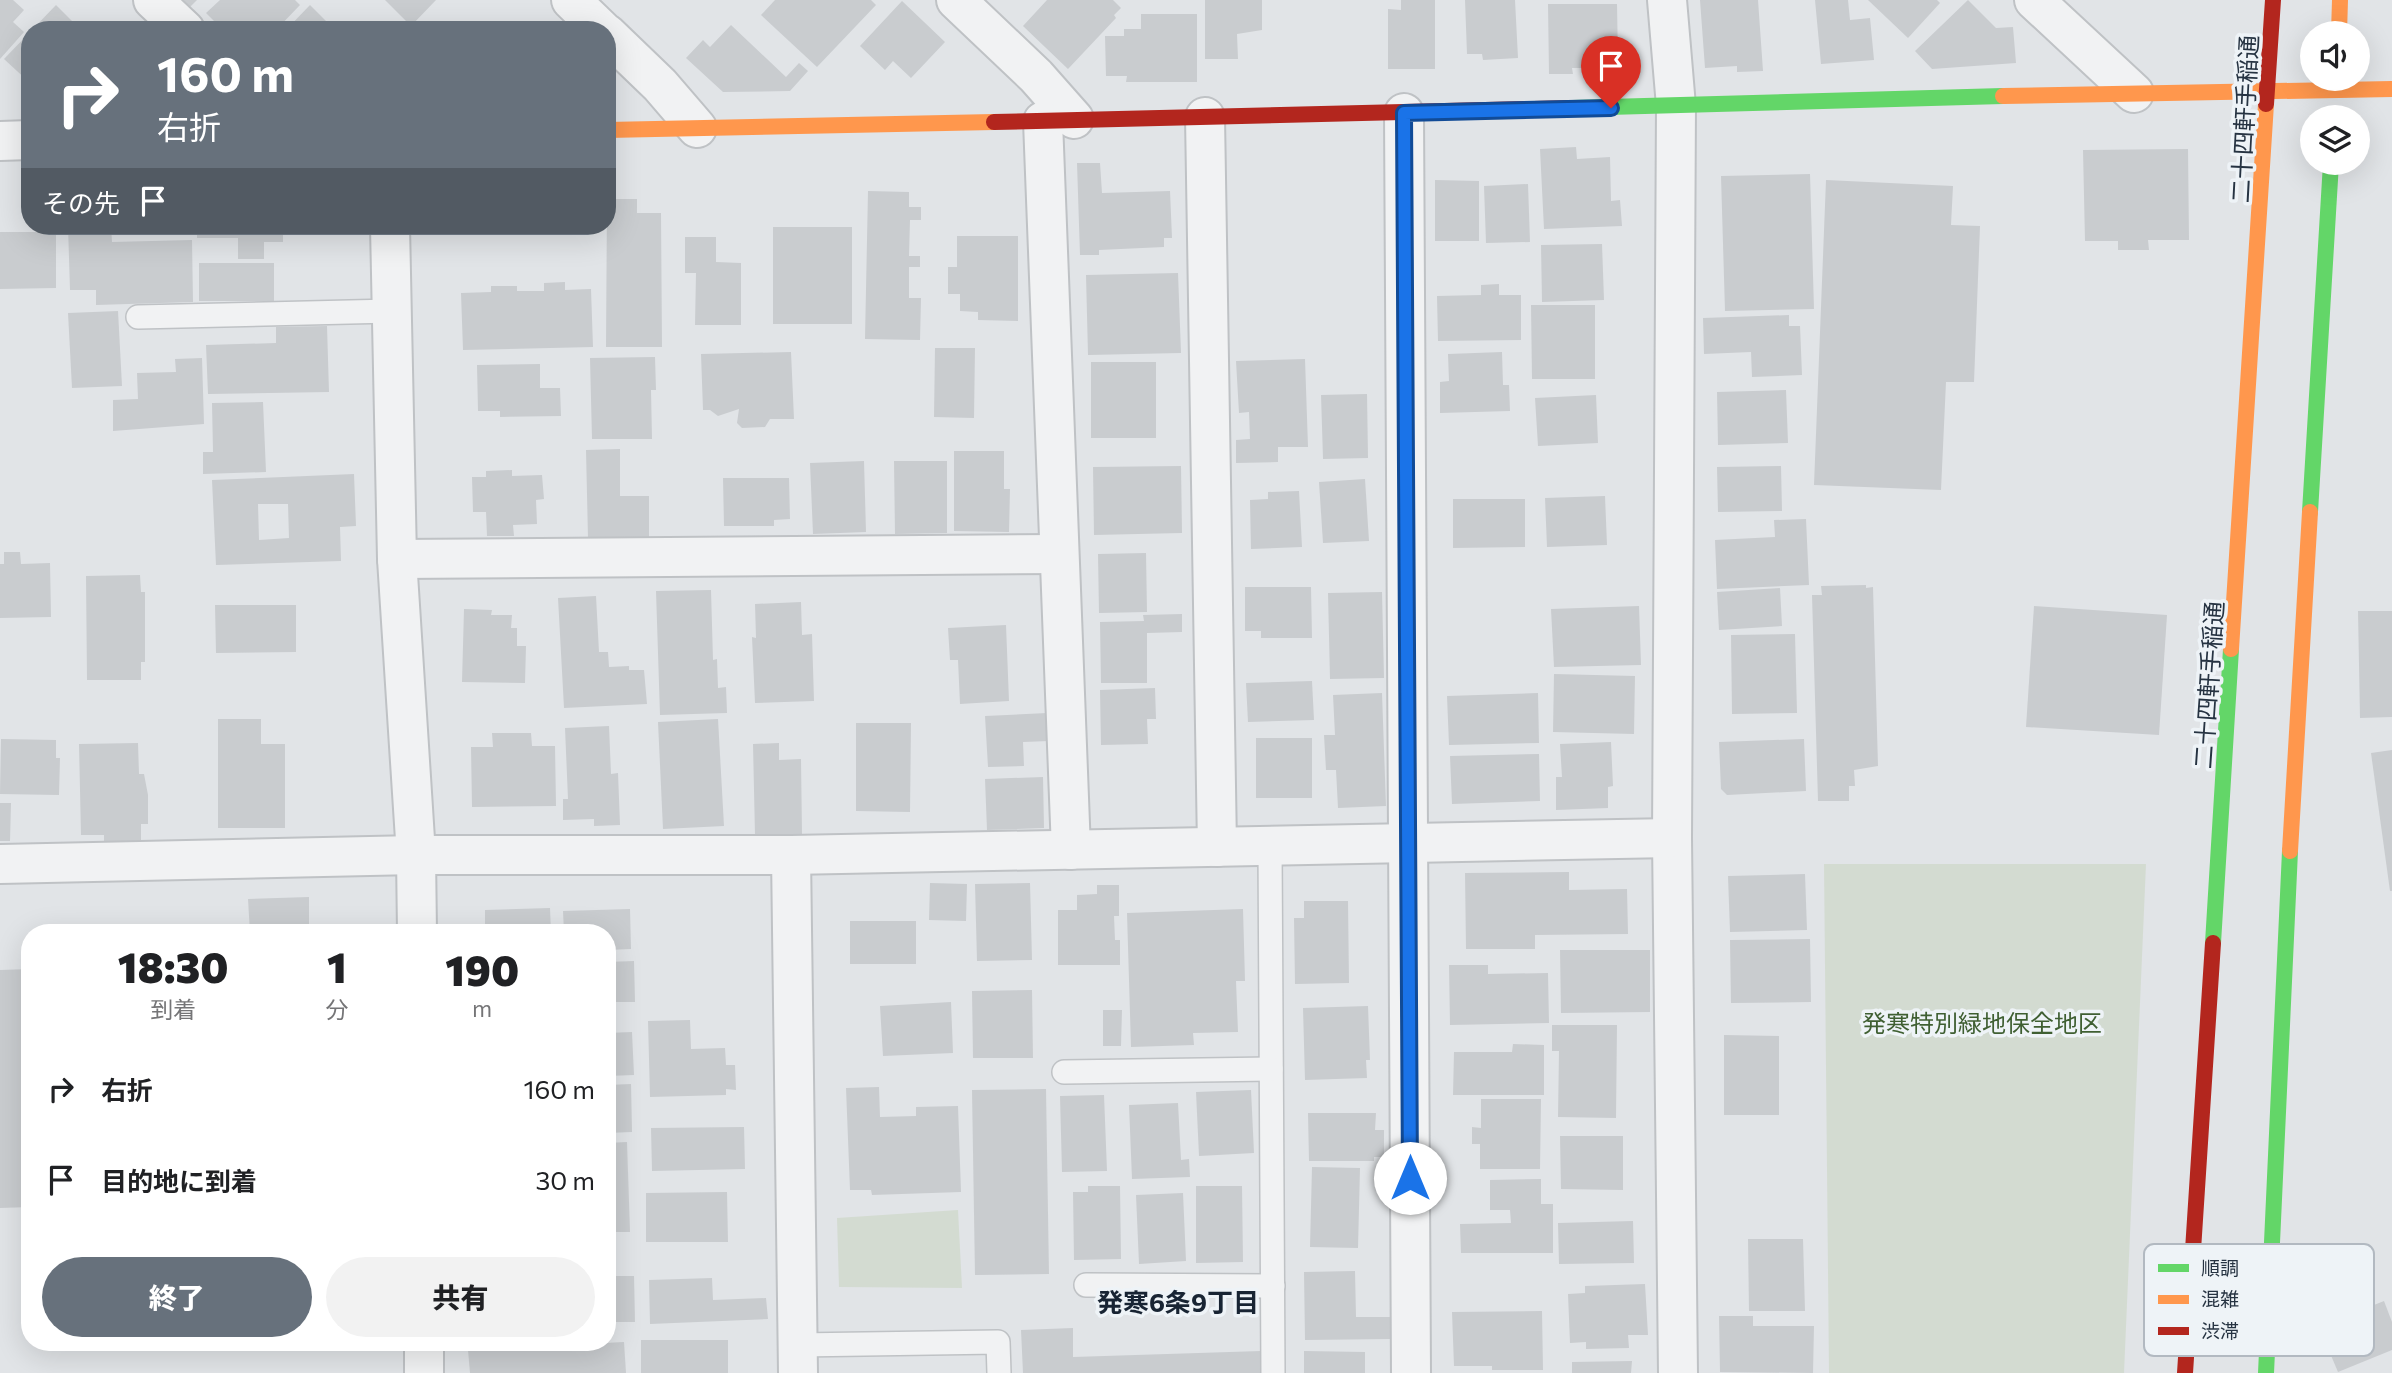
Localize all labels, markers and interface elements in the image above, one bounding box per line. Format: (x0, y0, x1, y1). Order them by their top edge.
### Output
map controls (2300, 21, 2370, 175)
button: sound (2300, 21, 2370, 91)
street label: 二十四軒手稲通 (2225, 34, 2263, 204)
pin (1581, 36, 1641, 108)
text: 160 m (157, 42, 294, 102)
icon: arrive (1592, 47, 1630, 85)
icon: right (42, 49, 133, 140)
button: layers (2300, 105, 2370, 175)
text: 右折 (157, 106, 221, 146)
icon: arrive (134, 182, 172, 220)
text: その先 (42, 187, 120, 218)
street label: 二十四軒手稲通 (2188, 600, 2228, 770)
text: 18:30 (118, 940, 228, 992)
text: 1 (327, 940, 347, 992)
text: 190 (445, 943, 519, 995)
text: m (472, 994, 492, 1022)
text: 到着 (150, 995, 196, 1023)
text: 分 (325, 995, 348, 1023)
park label: 発寒特別緑地保全地区 (1862, 1008, 2102, 1037)
icon: right (42, 1070, 80, 1108)
text: 160 m (523, 1073, 595, 1104)
text: 右折 (101, 1074, 153, 1105)
position arrow (1373, 1141, 1447, 1215)
icon: arrive (42, 1161, 80, 1199)
text: 30 m (536, 1164, 595, 1195)
text: 目的地に到着 (101, 1165, 257, 1196)
legend (2144, 1244, 2374, 1356)
text: 順調 (2201, 1256, 2239, 1279)
button: 終了 (42, 1257, 312, 1337)
button: 共有 (326, 1257, 595, 1337)
district label: 発寒6条9丁目 (1097, 1286, 1259, 1317)
text: 混雑 (2201, 1287, 2239, 1310)
text: 渋滞 (2201, 1319, 2239, 1342)

